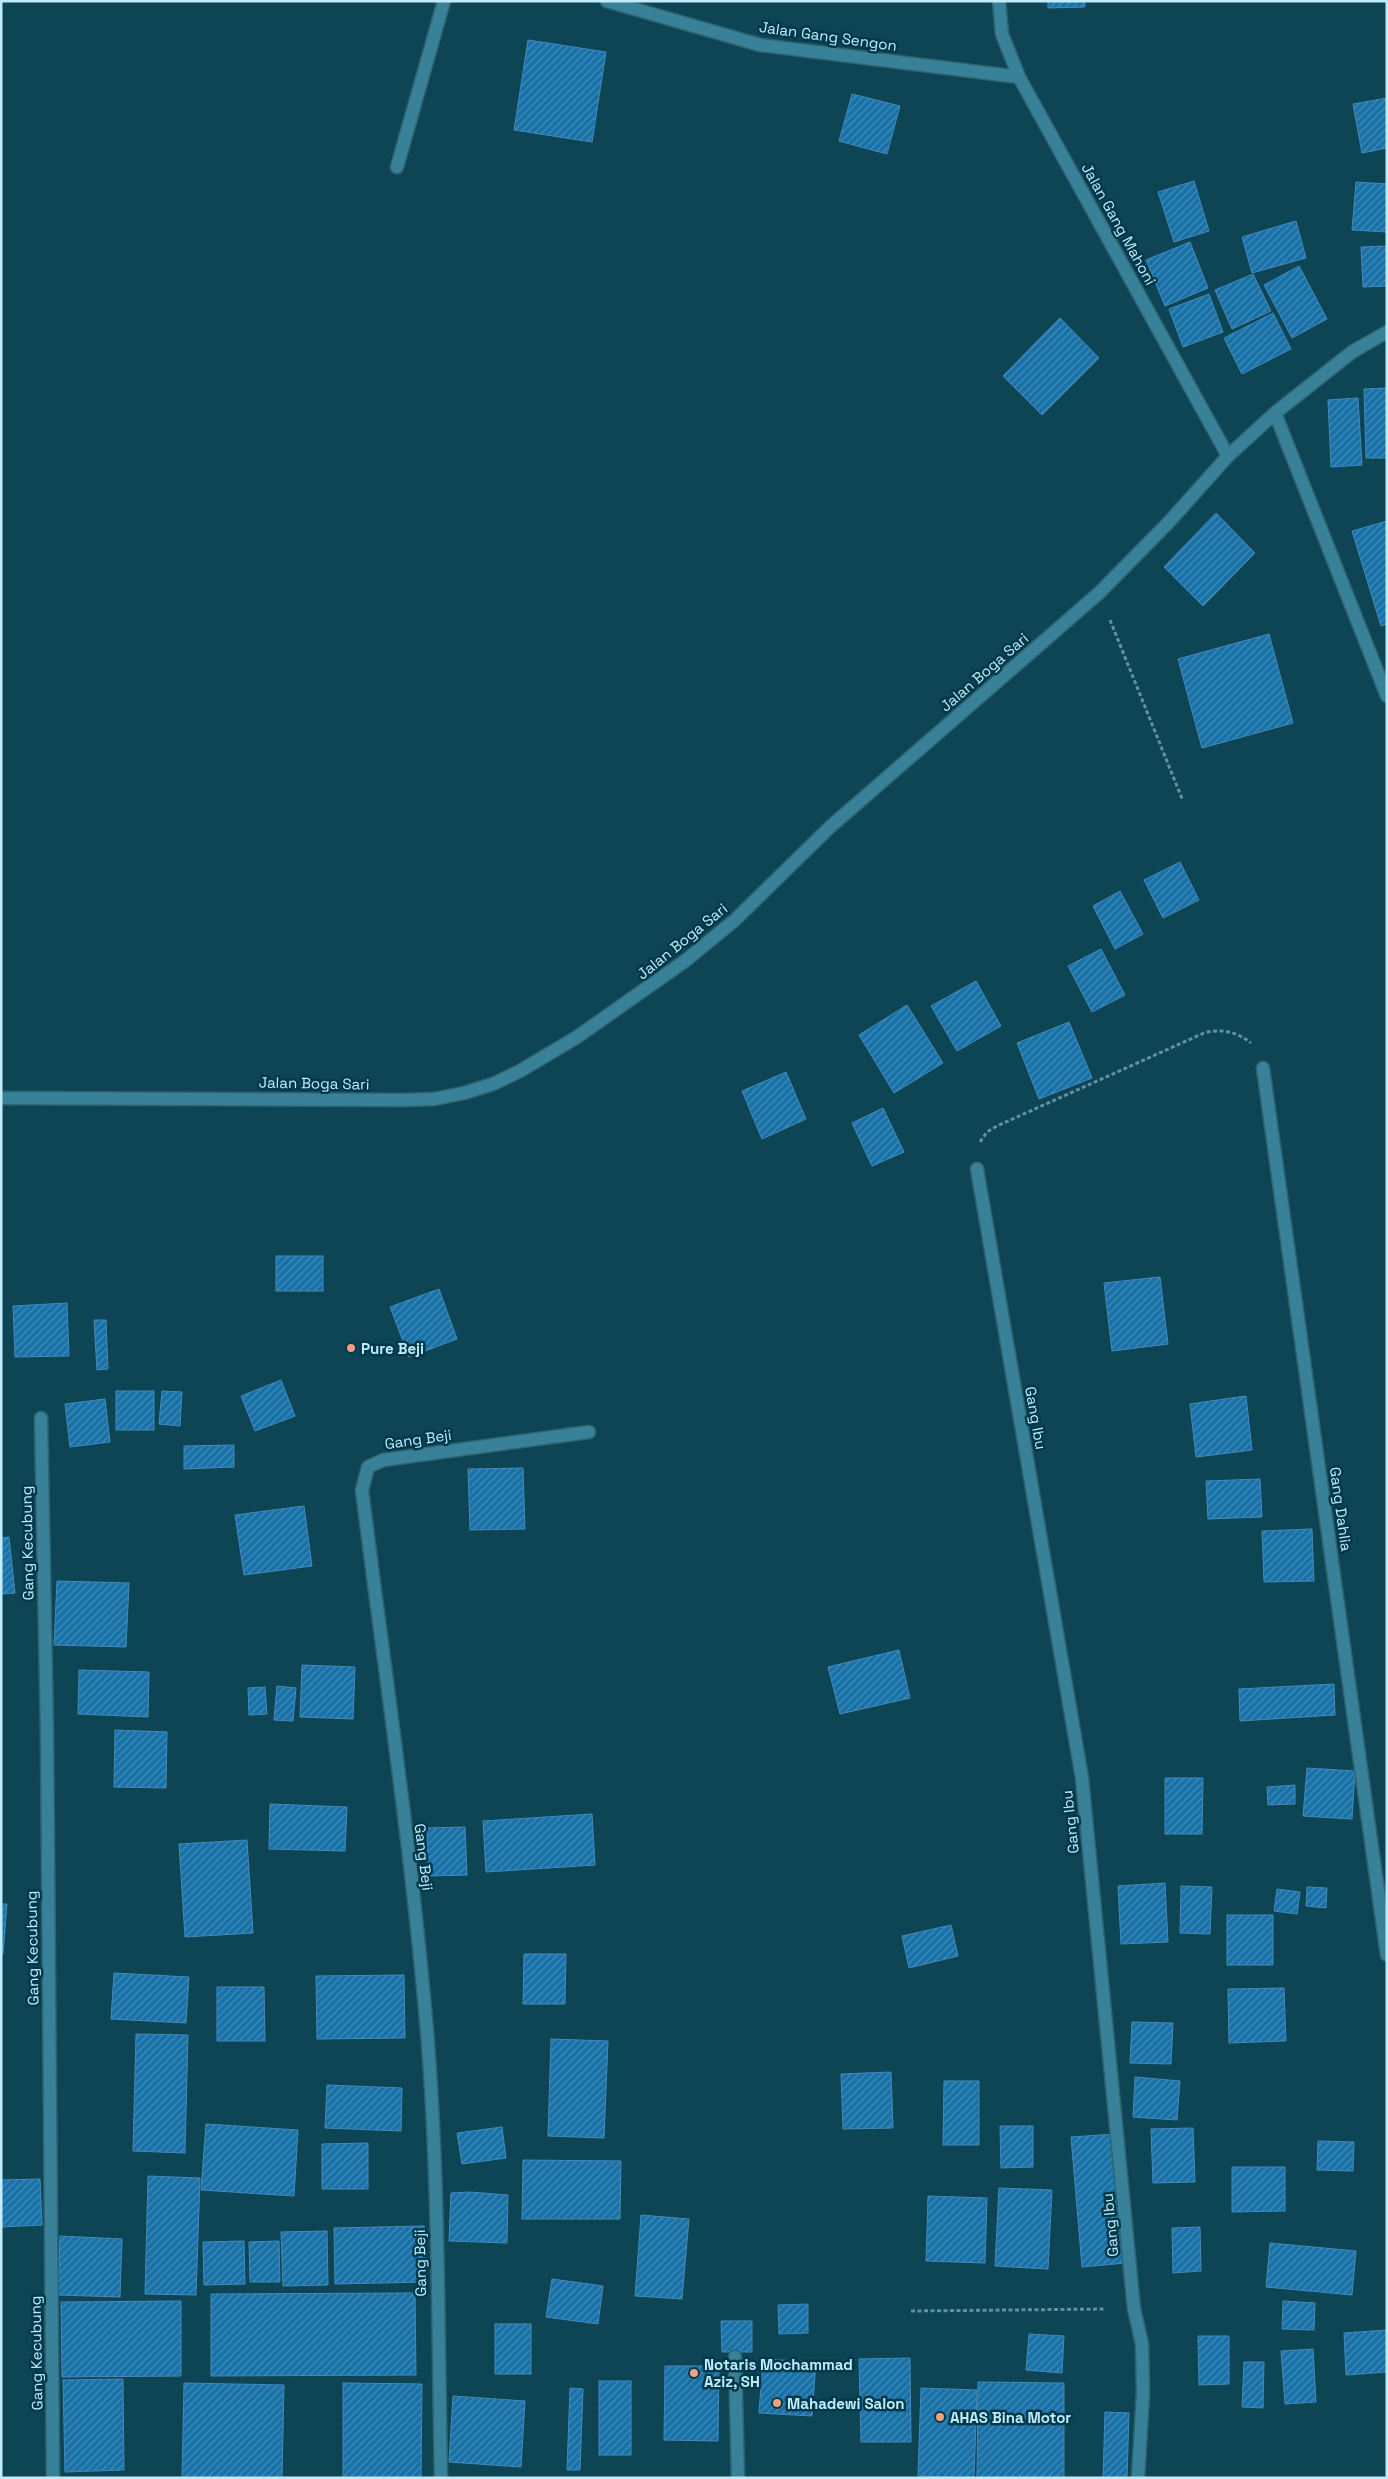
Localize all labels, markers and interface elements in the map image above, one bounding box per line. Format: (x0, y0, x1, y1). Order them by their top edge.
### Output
street label: Jalan Gang Sengon (758, 17, 898, 55)
street label: Jalan Gang Mahoni (1078, 160, 1160, 288)
street label: Jalan Boga Sari (936, 628, 1032, 716)
street label: Jalan Boga Sari (633, 899, 731, 983)
street label: Jalan Boga Sari (258, 1073, 370, 1093)
place label: Pure Beji (361, 1339, 424, 1358)
marker: Pure Beji (345, 1342, 357, 1354)
street label: Gang Ibu (1021, 1385, 1051, 1451)
street label: Gang Beji (383, 1425, 453, 1453)
street label: Gang Dahlia (1326, 1466, 1356, 1553)
street label: Gang Kecubung (17, 1485, 37, 1601)
street label: Gang Ibu (1057, 1789, 1083, 1855)
street label: Gang Beji (410, 1822, 438, 1892)
street label: Gang Kecubung (22, 1890, 42, 2006)
street label: Gang Ibu (1098, 2192, 1122, 2258)
street label: Gang Beji (410, 2229, 430, 2297)
street label: Gang Kecubung (26, 2295, 46, 2411)
place label: Notaris Mochammad Aziz, SH (704, 2355, 853, 2391)
marker: Notaris Mochammad Aziz, SH (688, 2367, 700, 2379)
place label: Mahadewi Salon (787, 2394, 905, 2413)
marker: Mahadewi Salon (771, 2397, 783, 2409)
place label: AHAS Bina Motor (950, 2408, 1071, 2427)
marker: AHAS Bina Motor (934, 2411, 946, 2423)

